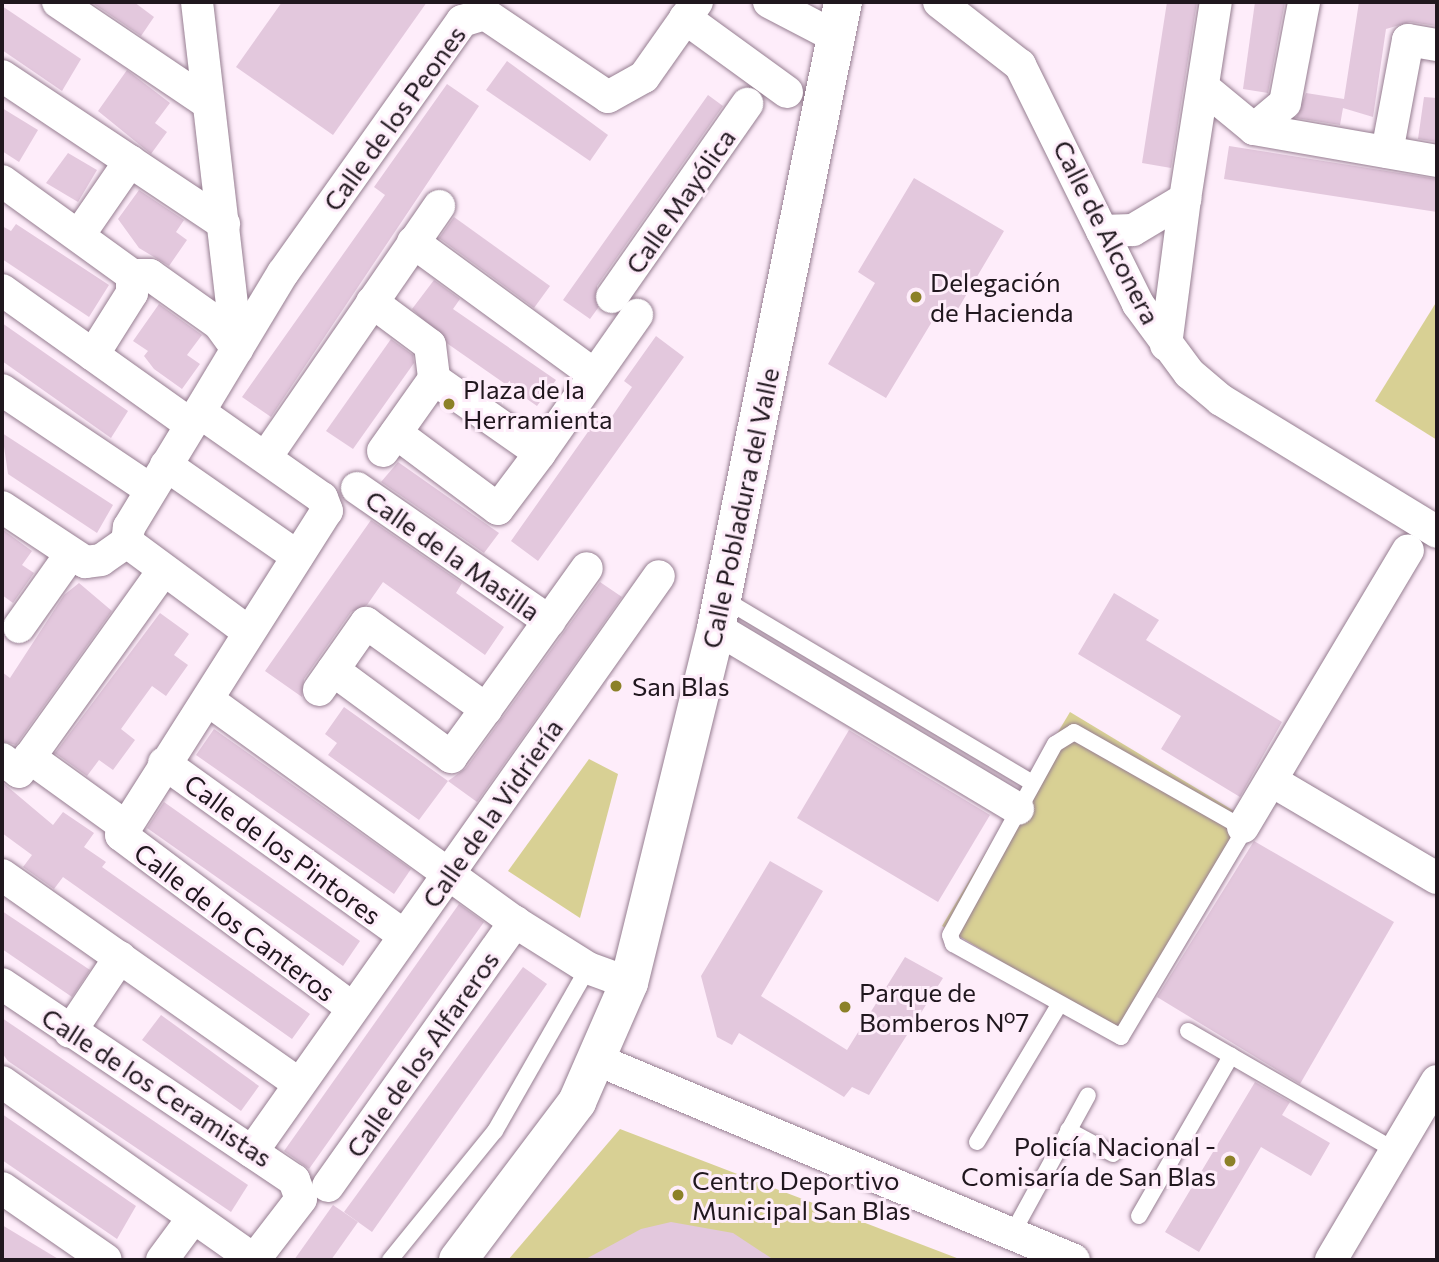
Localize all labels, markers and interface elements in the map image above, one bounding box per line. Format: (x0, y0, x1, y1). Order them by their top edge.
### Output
street label: Calle de los Peones (316, 19, 472, 217)
street label: Calle Mayólica (619, 123, 741, 279)
street label: Calle de Alconera (1047, 135, 1167, 329)
place label: Delegación de Hacienda (930, 266, 1074, 328)
marker: Delegación de Hacienda (908, 289, 924, 305)
street label: Calle Pobladura del Valle (695, 365, 785, 651)
place label: Plaza de la Herramienta (463, 373, 613, 434)
marker: Plaza de la Herramienta (441, 396, 457, 412)
street label: Calle de la Masilla (360, 483, 546, 627)
place label: San Blas (632, 670, 730, 702)
marker: San Blas (606, 676, 626, 696)
street label: Calle de la Vidriería (415, 713, 569, 913)
street label: Calle de los Pintores (179, 767, 387, 931)
street label: Calle de los Canteros (128, 836, 342, 1008)
street label: Calle de los Alfareros (339, 945, 505, 1163)
place label: Parque de Bomberos Nº7 (859, 976, 1029, 1038)
marker: Parque de Bomberos Nº7 (837, 999, 853, 1015)
street label: Calle de los Ceramistas (36, 1001, 278, 1173)
place label: Policía Nacional - Comisaría de San Blas (961, 1130, 1216, 1192)
marker: Policía Nacional - Comisaría de San Blas (1222, 1153, 1238, 1169)
place label: Centro Deportivo Municipal San Blas (692, 1164, 911, 1226)
marker: Centro Deportivo Municipal San Blas (670, 1187, 686, 1203)

